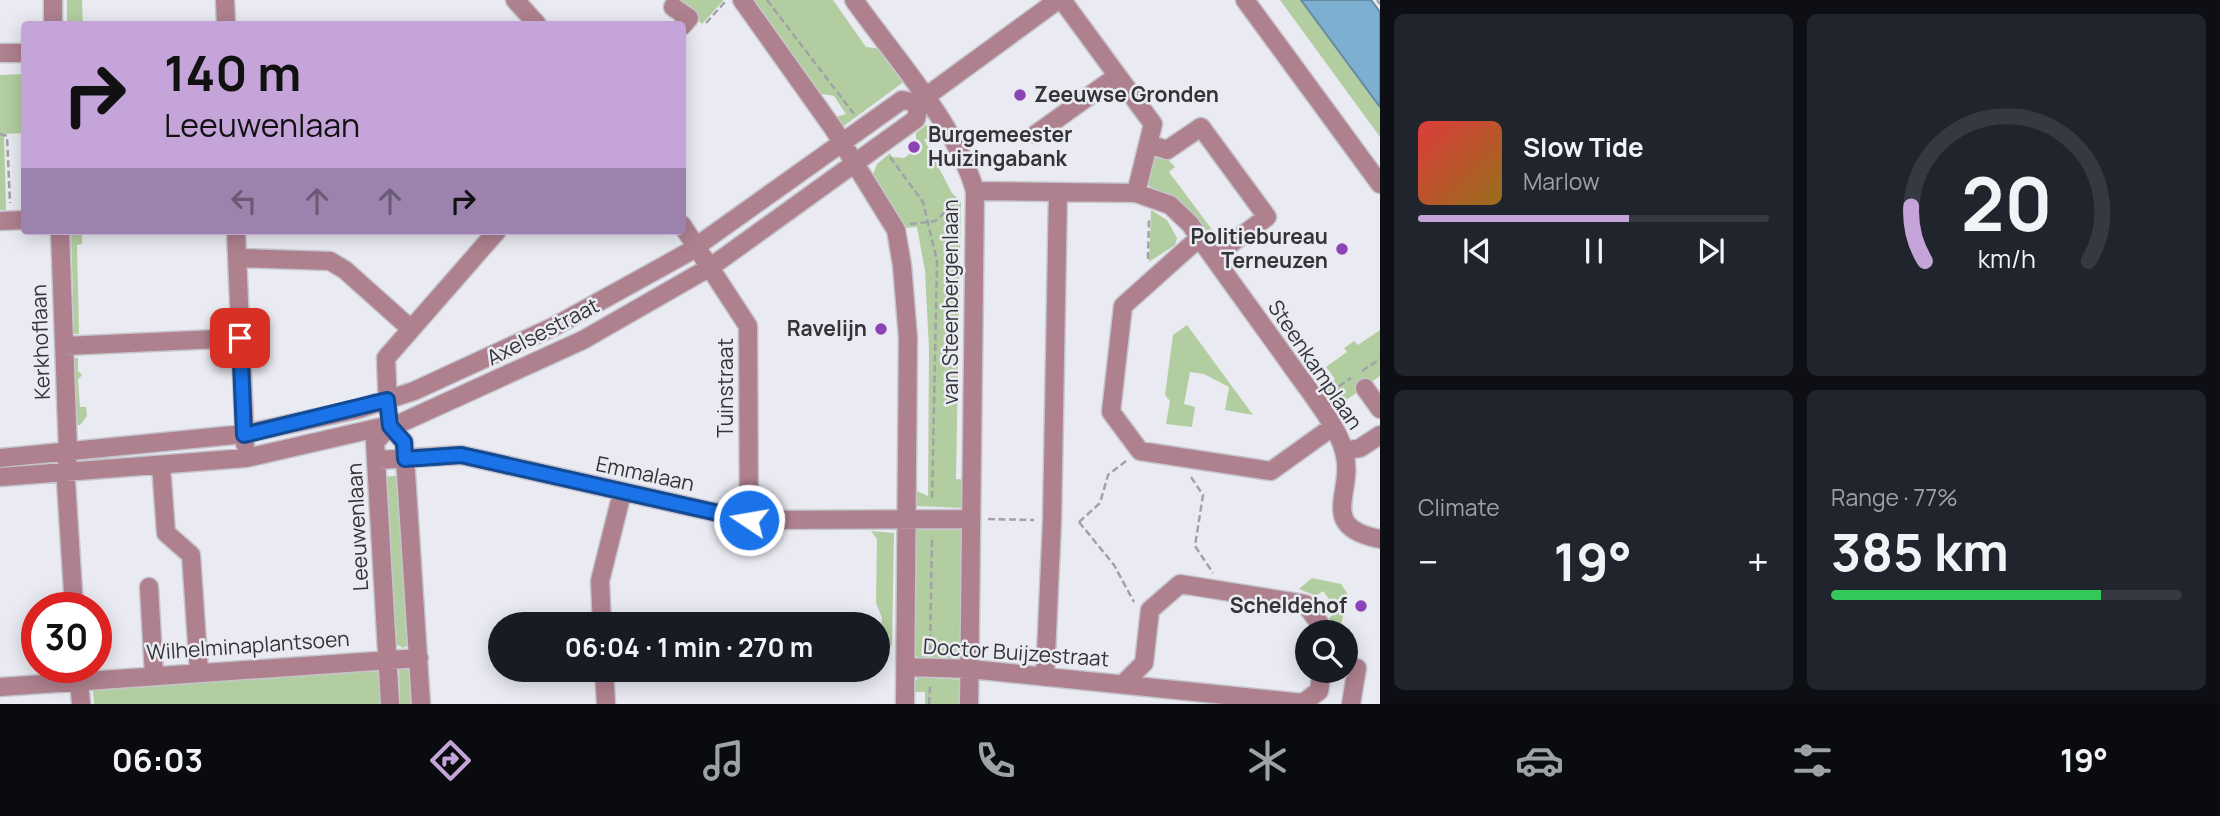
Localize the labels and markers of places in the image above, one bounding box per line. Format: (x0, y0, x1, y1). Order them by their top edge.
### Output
place label: Zeeuwse Gronden (1034, 80, 1219, 108)
marker: Zeeuwse Gronden (1012, 87, 1028, 103)
place label: Burgemeester Huizingabank (928, 120, 1073, 172)
marker: Burgemeester Huizingabank (906, 139, 922, 155)
place label: Politiebureau Terneuzen (1190, 222, 1328, 274)
marker: Politiebureau Terneuzen (1334, 241, 1350, 257)
pin (210, 308, 270, 368)
place label: Ravelijn (787, 314, 867, 342)
marker: Ravelijn (873, 321, 889, 337)
place label: Scheldehof (1230, 591, 1347, 619)
marker: Scheldehof (1353, 598, 1369, 614)

